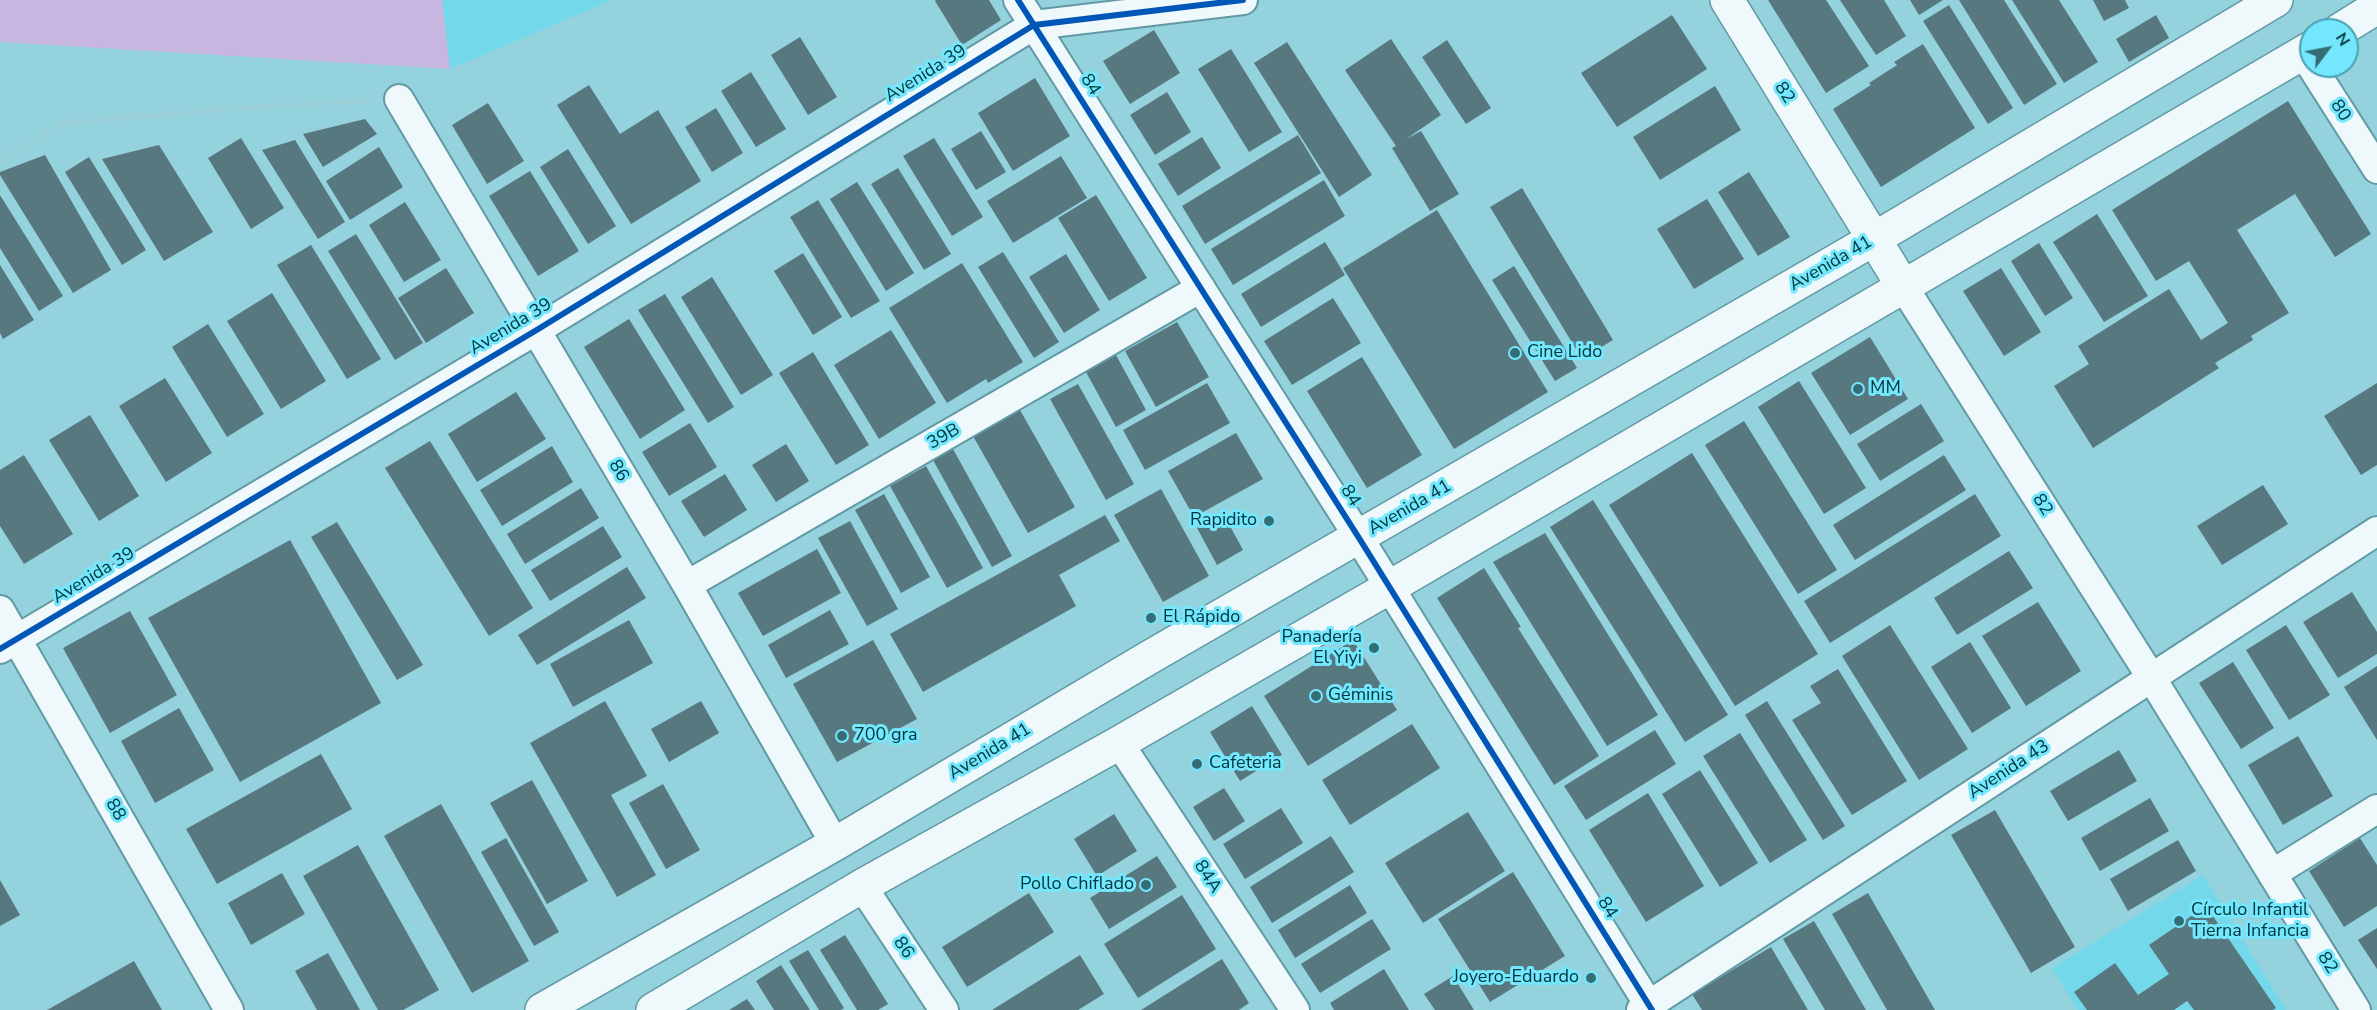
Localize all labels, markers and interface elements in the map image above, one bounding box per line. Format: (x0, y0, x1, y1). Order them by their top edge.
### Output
north arrow (2299, 18, 2359, 78)
text: N (2330, 29, 2355, 50)
street label: Avenida 39 (881, 40, 971, 108)
street label: 84 (1075, 70, 1105, 100)
street label: 82 (1769, 78, 1799, 108)
street label: 80 (2325, 96, 2355, 126)
street label: Avenida 41 (1786, 232, 1876, 296)
street label: Avenida 39 (466, 294, 556, 360)
place label: Cine Lido (1527, 342, 1602, 364)
marker: Cine Lido (1508, 346, 1522, 360)
place label: MM (1870, 378, 1901, 400)
marker: MM (1851, 382, 1865, 396)
street label: 39B (924, 419, 964, 455)
street label: 86 (603, 456, 633, 486)
street label: Avenida 41 (1365, 476, 1455, 540)
street label: 84 (1335, 481, 1365, 511)
street label: 82 (2027, 490, 2057, 520)
place label: Rapidito (1190, 510, 1257, 532)
marker: Rapidito (1262, 514, 1276, 528)
street label: Avenida 39 (49, 543, 139, 609)
place label: El Rápido (1163, 607, 1240, 629)
marker: El Rápido (1144, 611, 1158, 625)
place label: Panadería El Yiyi (1282, 627, 1362, 670)
marker: Panadería El Yiyi (1367, 641, 1381, 655)
place label: Géminis (1328, 685, 1393, 707)
marker: Géminis (1309, 689, 1323, 703)
street label: Avenida 41 (945, 719, 1035, 785)
place label: 700 gra (854, 725, 917, 747)
marker: 700 gra (835, 729, 849, 743)
street label: Avenida 43 (1965, 736, 2053, 804)
place label: Cafeteria (1209, 753, 1282, 775)
marker: Cafeteria (1190, 757, 1204, 771)
street label: 88 (100, 795, 130, 825)
street label: 84A (1188, 857, 1226, 897)
place label: Pollo Chiflado (1020, 874, 1134, 896)
marker: Pollo Chiflado (1139, 878, 1153, 892)
street label: 84 (1592, 893, 1622, 923)
place label: Círculo Infantil Tierna Infancia (2191, 900, 2309, 942)
marker: Círculo Infantil Tierna Infancia (2172, 914, 2186, 928)
street label: 86 (888, 933, 918, 963)
street label: 82 (2312, 948, 2342, 978)
place label: Joyero-Eduardo (1453, 967, 1579, 989)
marker: Joyero-Eduardo (1584, 971, 1598, 985)

